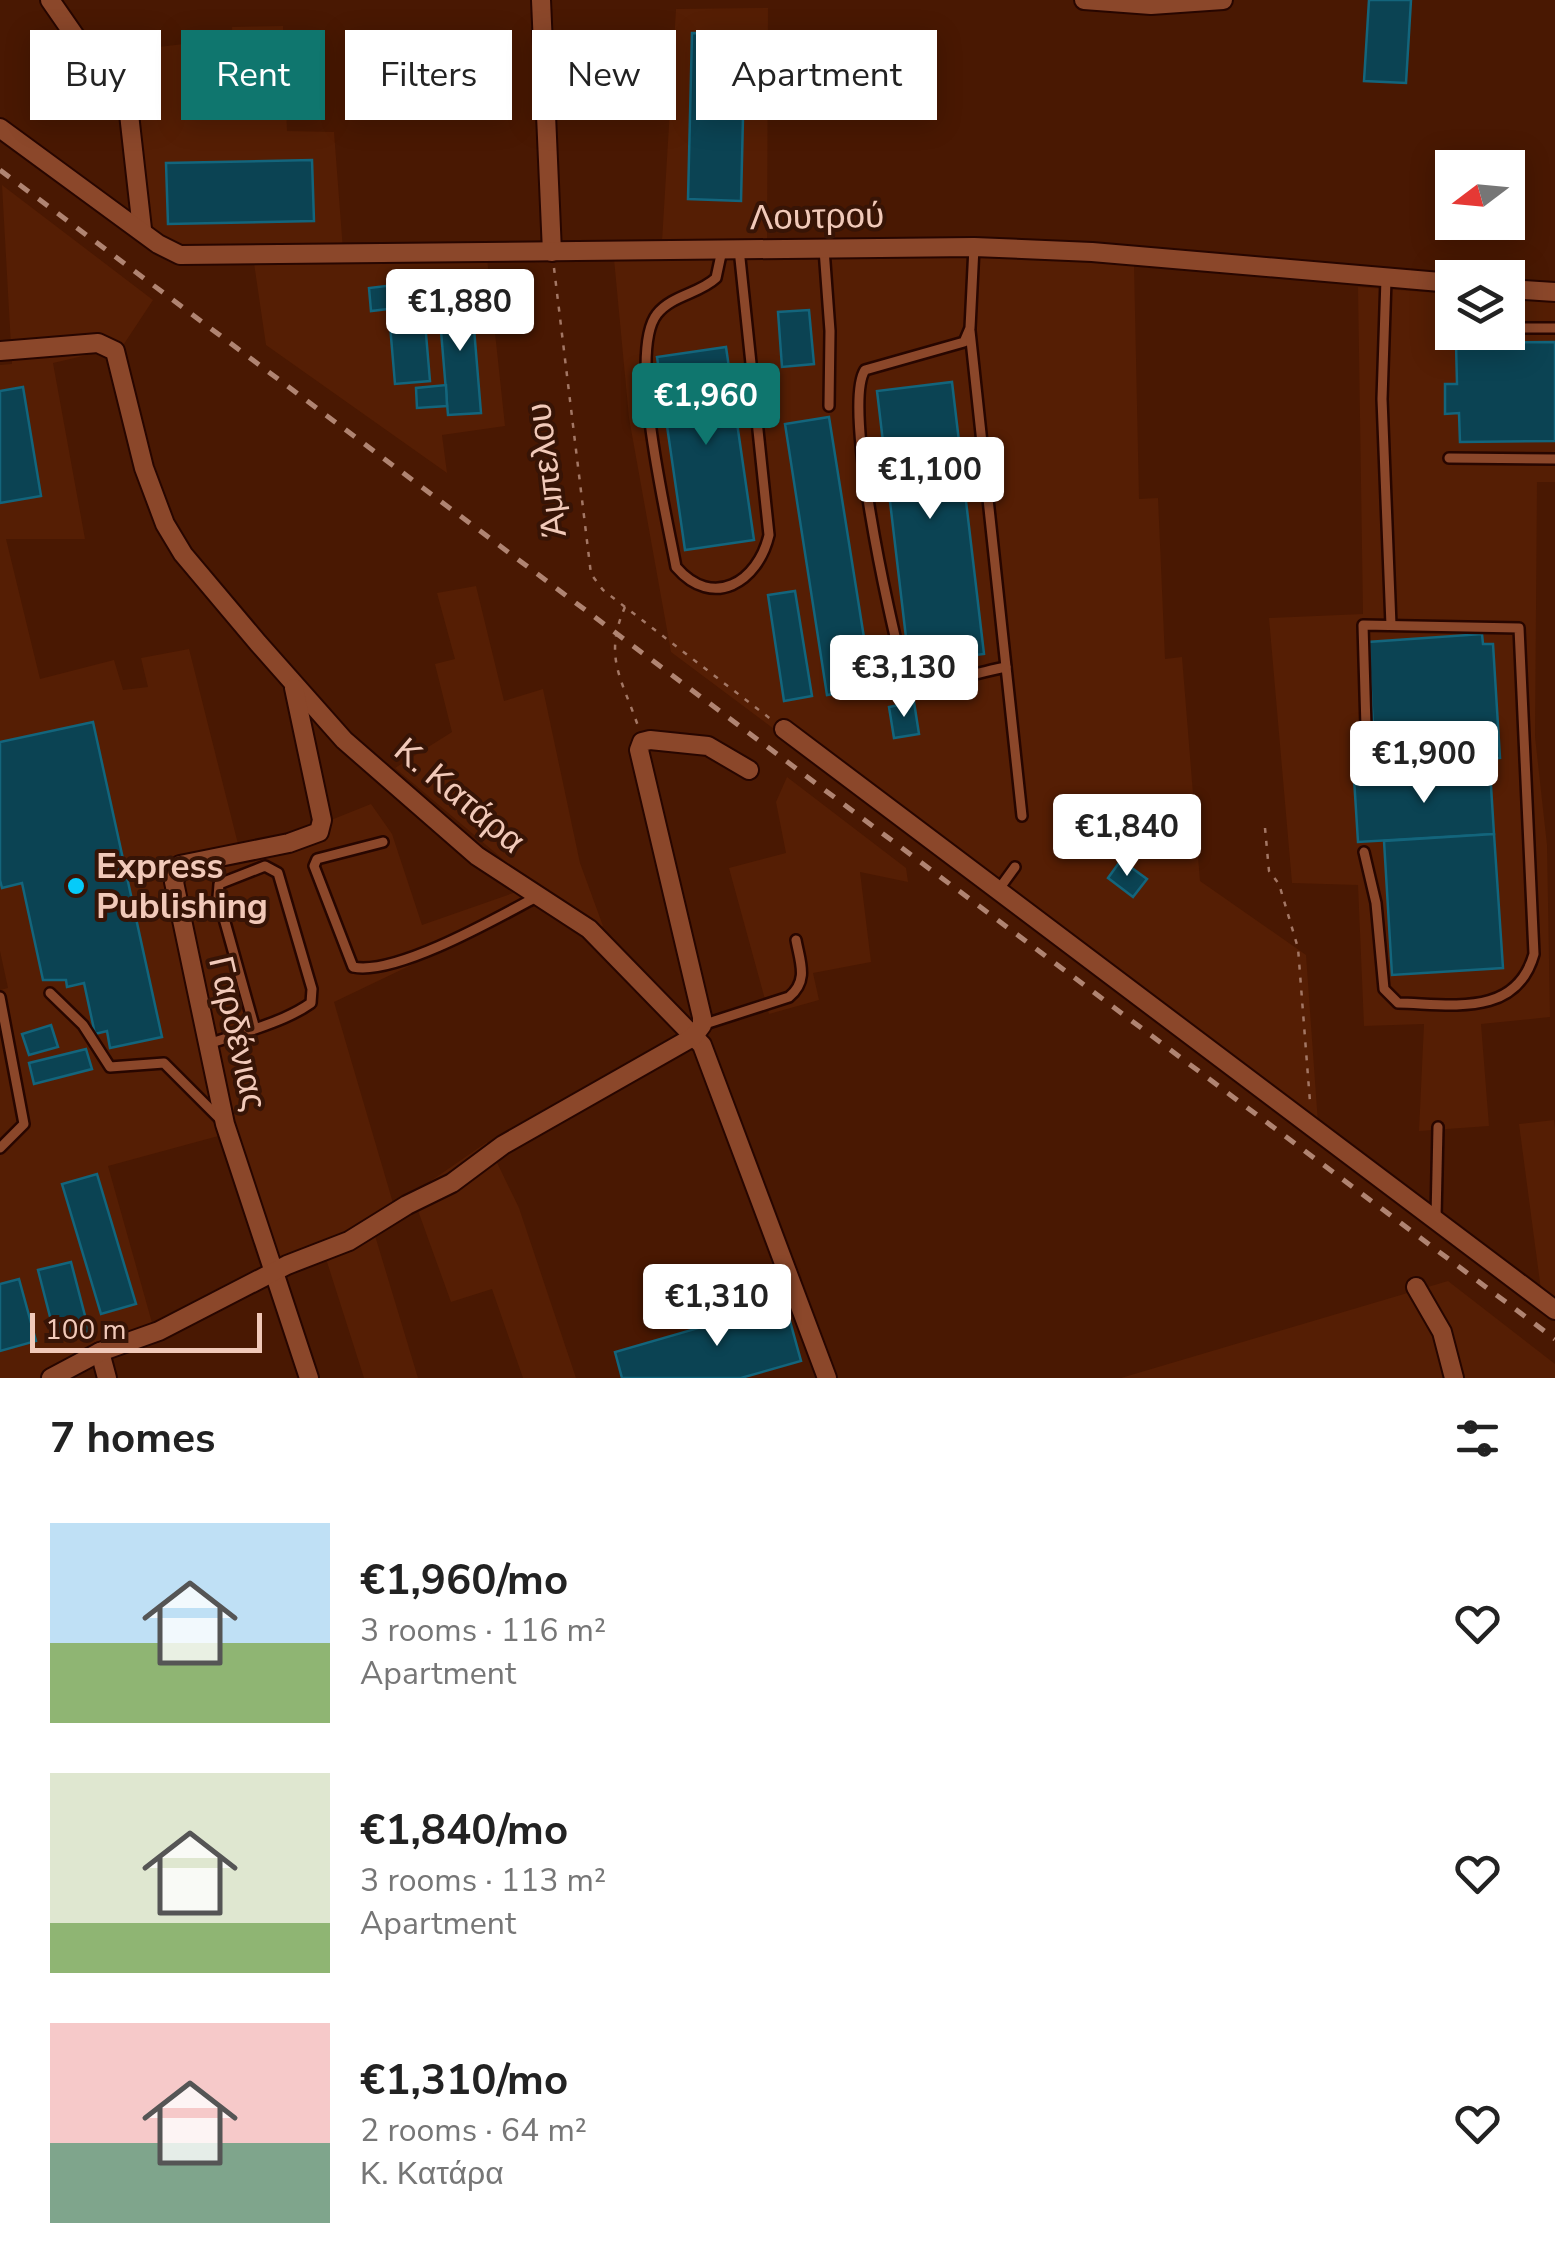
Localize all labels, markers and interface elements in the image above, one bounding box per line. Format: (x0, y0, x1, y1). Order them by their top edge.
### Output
chip: Buy (30, 30, 161, 120)
chip: Rent (181, 30, 325, 120)
chip: Filters (345, 30, 512, 120)
chip: New (532, 30, 676, 120)
chip: Apartment (696, 30, 937, 120)
north arrow (1435, 150, 1525, 240)
map controls (1435, 150, 1525, 350)
street label: Λουτρού (749, 192, 885, 241)
button: layers (1435, 260, 1525, 350)
pin: €1,880 (379, 269, 541, 354)
text: €1,880 (408, 280, 512, 323)
pin: €1,960 (625, 363, 787, 448)
text: €1,960 (654, 374, 758, 417)
street label: Άμπελου (515, 400, 578, 540)
pin: €1,100 (849, 437, 1011, 522)
text: €1,100 (878, 448, 982, 491)
pin: €3,130 (823, 635, 985, 720)
text: €3,130 (852, 646, 956, 689)
pin: €1,900 (1343, 721, 1505, 806)
street label: Κ. Κατάρα (384, 727, 535, 864)
text: €1,900 (1372, 732, 1476, 775)
pin: €1,840 (1046, 794, 1208, 879)
text: €1,840 (1075, 805, 1179, 848)
place label: Express Publishing (96, 843, 268, 930)
marker: Express Publishing (65, 875, 87, 897)
street label: Γαρδένιας (197, 951, 278, 1115)
pin: €1,310 (636, 1264, 798, 1349)
text: €1,310 (665, 1275, 769, 1318)
scale bar (30, 1308, 262, 1352)
text: 100 m (45, 1311, 127, 1349)
text: 7 homes (50, 1410, 215, 1467)
icon: filters (1450, 1411, 1505, 1466)
text: €1,960/mo (360, 1552, 568, 1609)
icon: home (130, 1563, 250, 1683)
icon: heart (1450, 1596, 1505, 1651)
text: 3 rooms · 116 m² (360, 1609, 606, 1652)
text: Apartment (360, 1652, 516, 1695)
text: €1,840/mo (360, 1802, 568, 1859)
icon: home (130, 1813, 250, 1933)
icon: heart (1450, 1846, 1505, 1901)
text: 3 rooms · 113 m² (360, 1859, 606, 1902)
text: Apartment (360, 1902, 516, 1945)
text: €1,310/mo (360, 2052, 568, 2109)
icon: home (130, 2063, 250, 2183)
icon: heart (1450, 2096, 1505, 2151)
text: 2 rooms · 64 m² (360, 2109, 587, 2152)
text: Κ. Κατάρα (360, 2152, 504, 2195)

